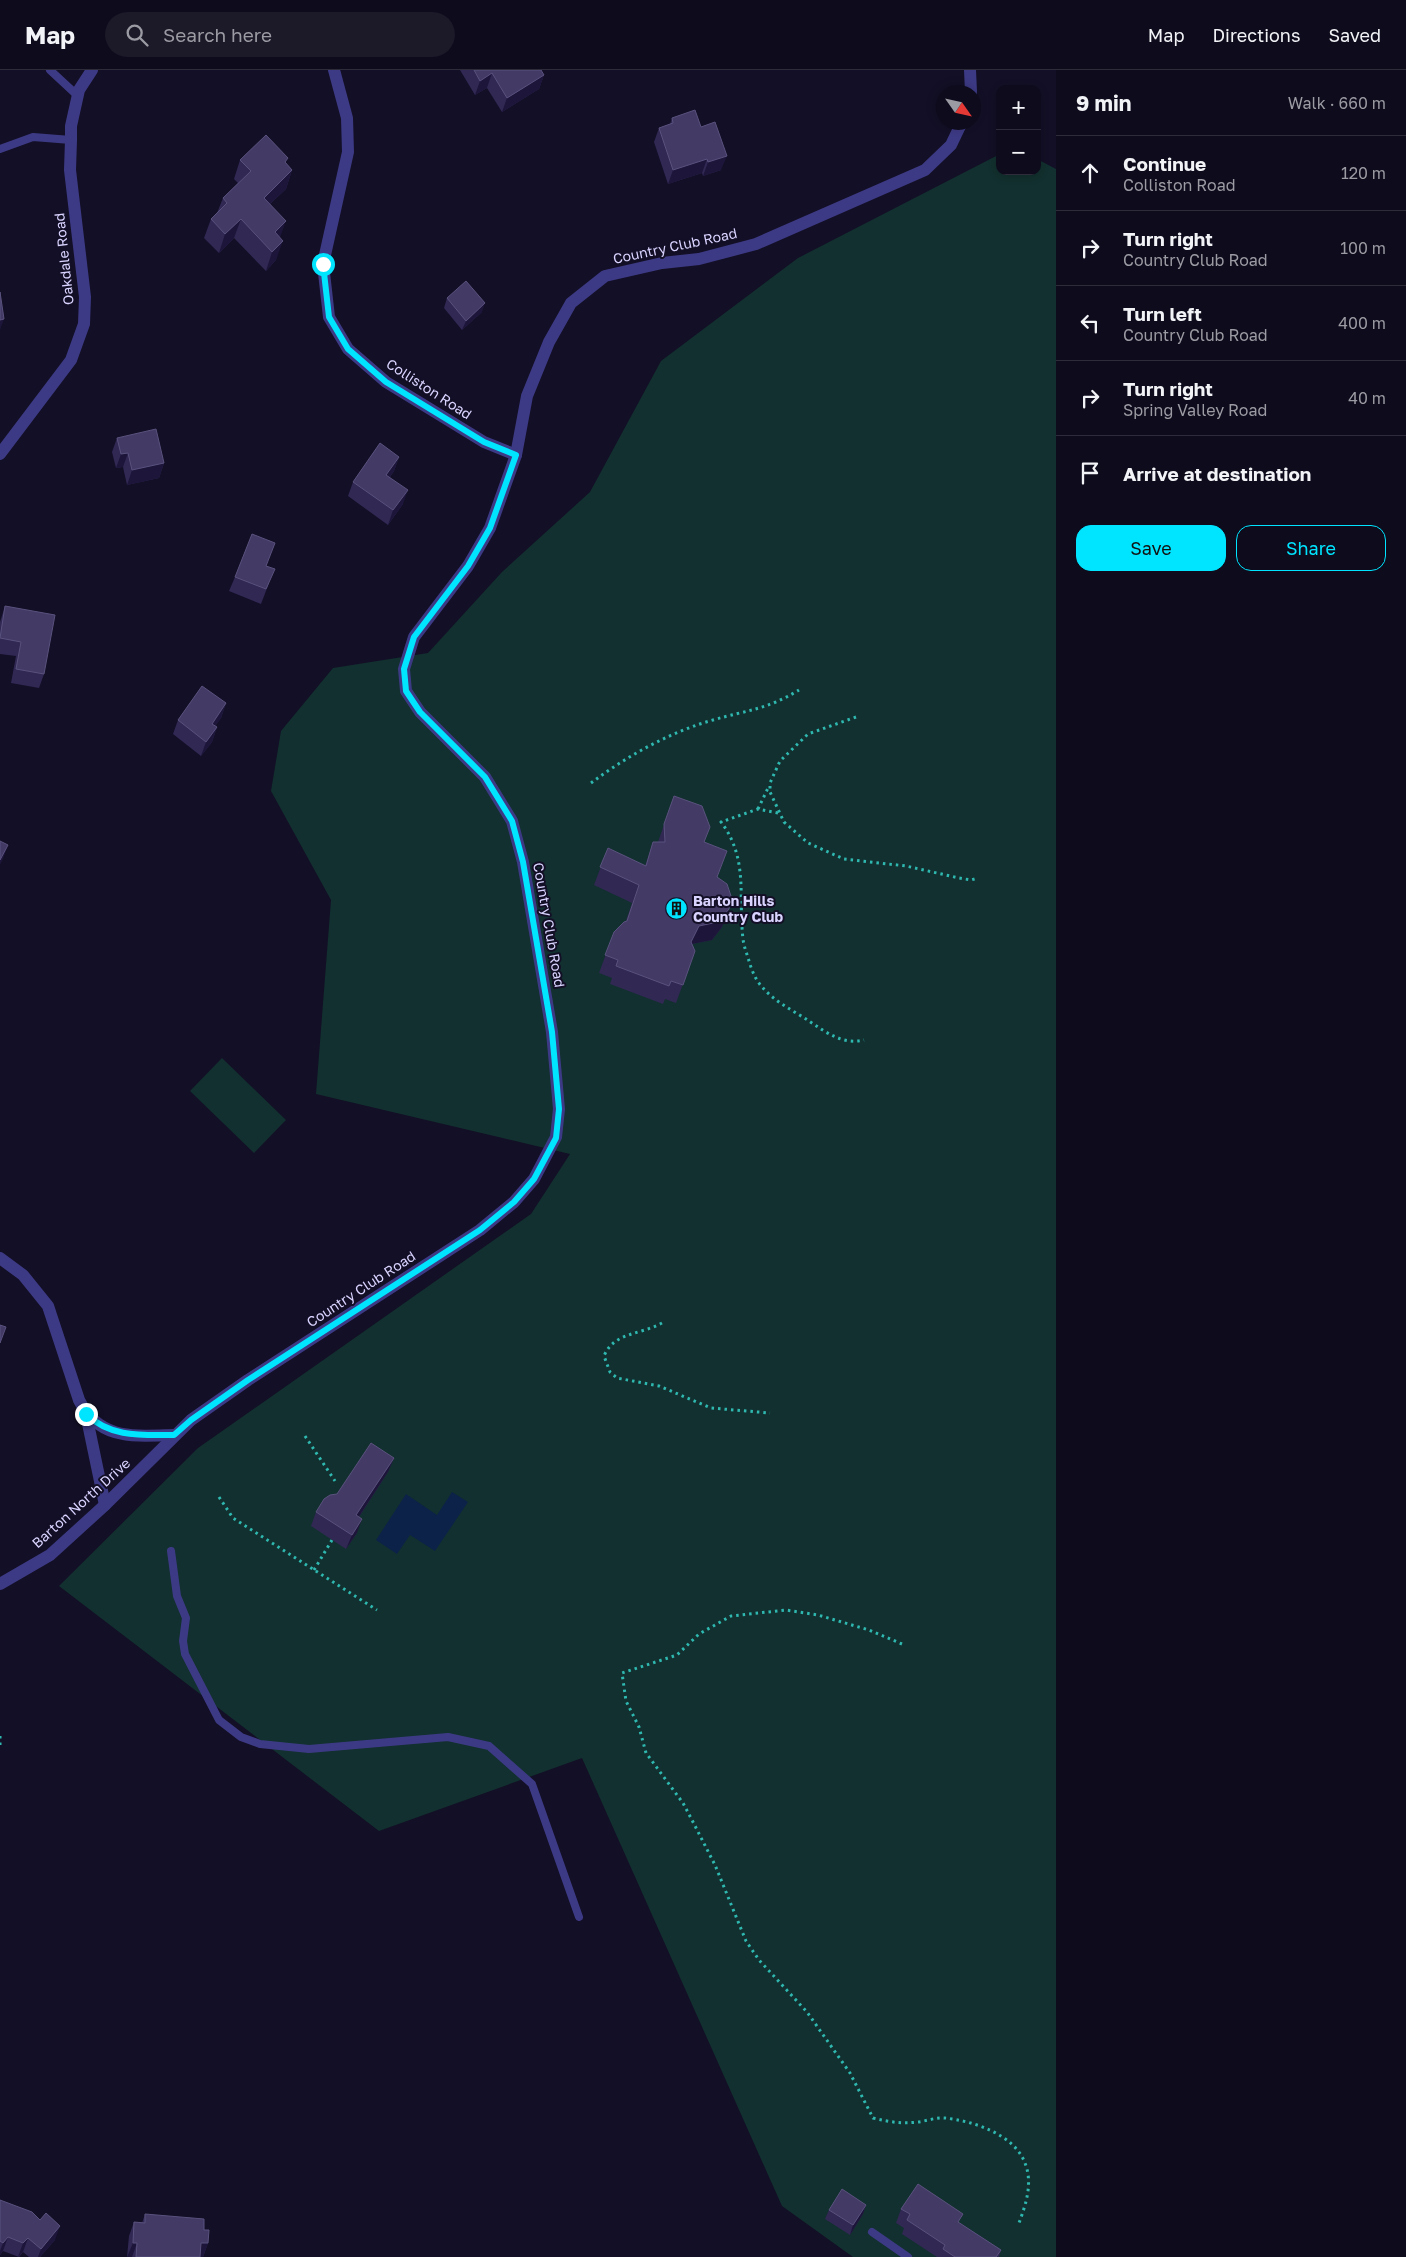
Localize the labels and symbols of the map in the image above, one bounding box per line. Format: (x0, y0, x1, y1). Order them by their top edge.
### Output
north arrow (936, 85, 981, 130)
street label: Oakdale Road (50, 212, 77, 306)
street label: Country Club Road (611, 224, 739, 267)
route start (312, 253, 335, 276)
street label: Colliston Road (383, 355, 475, 423)
street label: Country Club Road (530, 861, 569, 989)
place label: Barton Hills Country Club (693, 892, 783, 925)
building icon: Barton Hills Country Club (665, 897, 689, 921)
street label: Country Club Road (303, 1247, 418, 1330)
route end (75, 1403, 98, 1426)
street label: Barton North Drive (28, 1454, 133, 1551)

